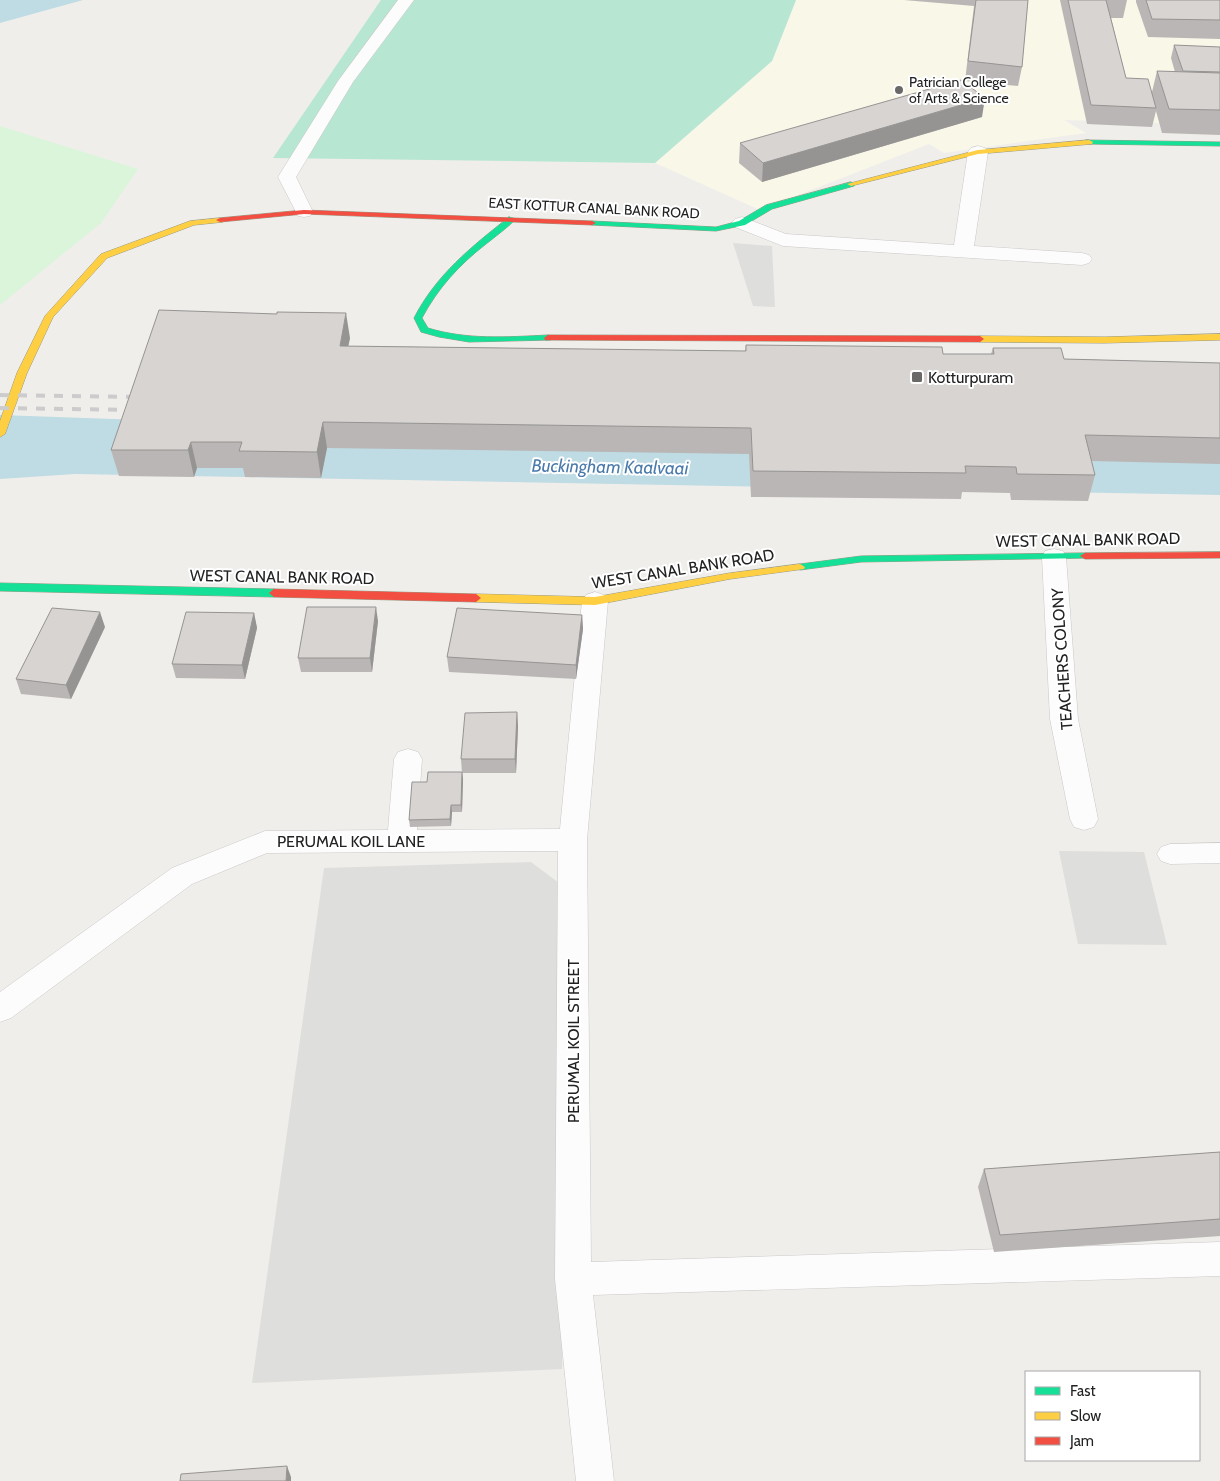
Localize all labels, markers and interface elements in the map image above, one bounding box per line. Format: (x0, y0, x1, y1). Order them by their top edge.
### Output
place label: Patrician College of Arts & Science (909, 73, 1009, 107)
marker: Patrician College of Arts & Science (893, 84, 905, 96)
street label: EAST KOTTUR CANAL BANK ROAD (488, 193, 700, 223)
place label: Kotturpuram (928, 368, 1013, 387)
marker: Kotturpuram (910, 370, 924, 384)
water label: Buckingham Kaalvaai (531, 455, 690, 479)
street label: WEST CANAL BANK ROAD (996, 529, 1180, 551)
street label: WEST CANAL BANK ROAD (590, 545, 776, 593)
street label: WEST CANAL BANK ROAD (190, 566, 374, 588)
street label: TEACHERS COLONY (1048, 587, 1076, 730)
street label: PERUMAL KOIL LANE (277, 832, 425, 851)
street label: PERUMAL KOIL STREET (564, 959, 583, 1123)
legend (1025, 1371, 1200, 1461)
text: Fast (1070, 1382, 1095, 1400)
text: Slow (1070, 1407, 1101, 1425)
text: Jam (1069, 1432, 1094, 1450)

